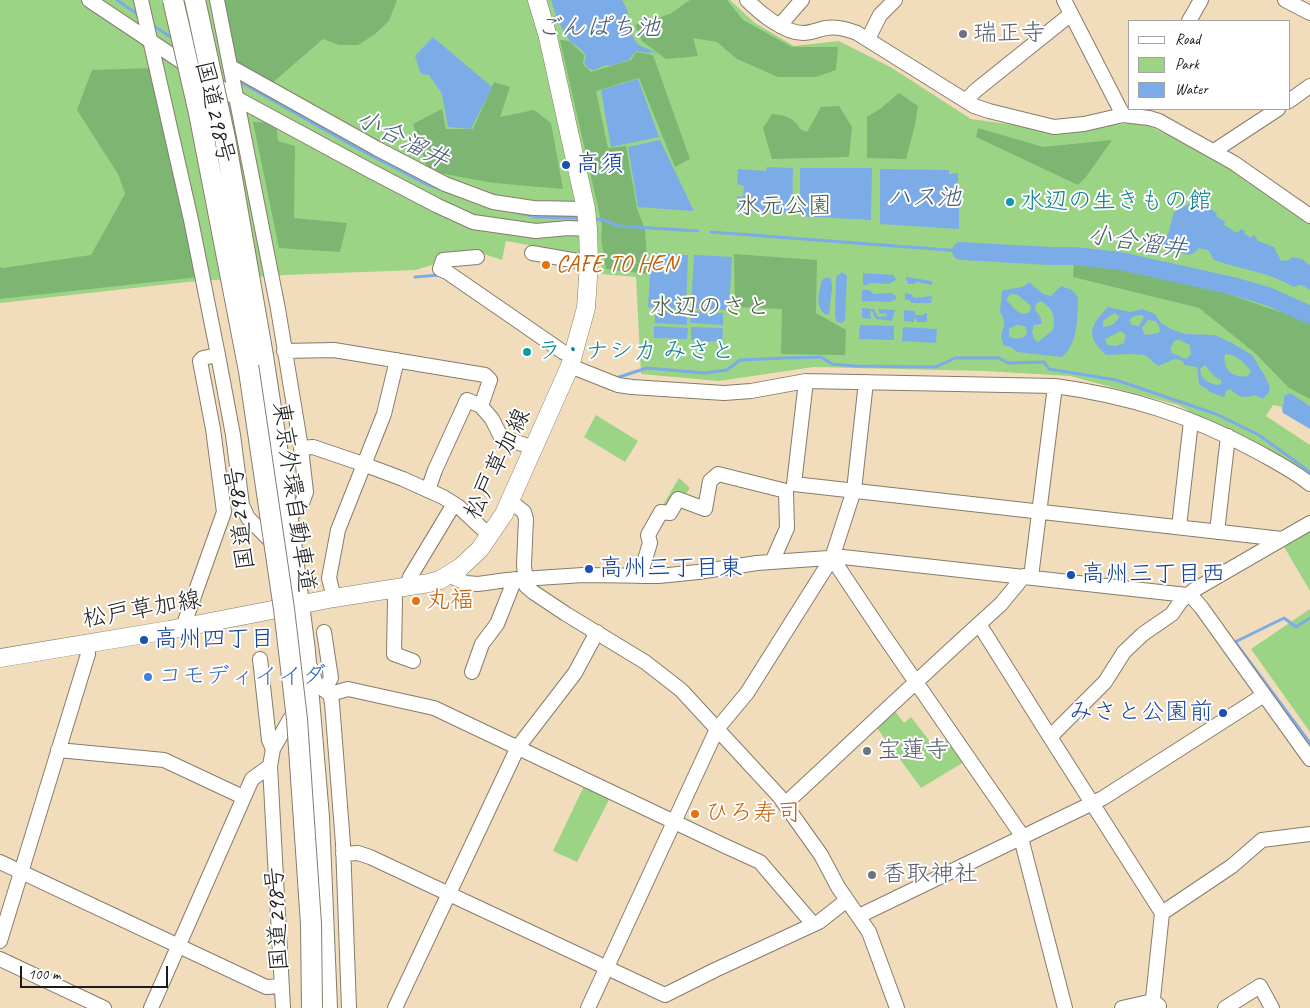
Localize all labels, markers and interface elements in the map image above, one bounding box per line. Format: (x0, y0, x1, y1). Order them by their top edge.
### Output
water label: ごんぱち池 (536, 13, 660, 43)
place label: 瑞正寺 (973, 20, 1045, 48)
legend (1128, 20, 1290, 110)
marker: 瑞正寺 (957, 28, 969, 40)
text: Road (1175, 30, 1200, 49)
text: Park (1175, 55, 1199, 74)
street label: 国道298号 (188, 58, 240, 166)
text: Water (1175, 80, 1208, 99)
water label: 小合溜井 (351, 104, 453, 176)
place label: 高須 (576, 151, 624, 179)
marker: 高須 (560, 159, 572, 171)
water label: ハス池 (887, 183, 961, 213)
place label: 水辺の生きもの館 (1020, 188, 1212, 216)
park label: 水元公園 (736, 193, 832, 221)
marker: 水辺の生きもの館 (1004, 196, 1016, 208)
water label: 小合溜井 (1085, 220, 1189, 266)
place label: CAFE TO HEN (556, 251, 677, 279)
marker: CAFE TO HEN (540, 259, 552, 271)
park label: 水辺のさと (650, 294, 770, 322)
place label: ラ・ナシカ みさと (537, 338, 735, 366)
marker: ラ・ナシカ みさと (521, 346, 533, 358)
street label: 東京外環自動車道 (265, 400, 321, 594)
street label: 松戸草加線 (459, 404, 537, 524)
street label: 国道298号 (220, 464, 262, 572)
place label: 高州三丁目東 (599, 555, 743, 583)
place label: 高州三丁目西 (1081, 561, 1225, 589)
marker: 高州三丁目東 (583, 563, 595, 575)
marker: 高州三丁目西 (1065, 569, 1077, 581)
street label: 松戸草加線 (80, 585, 204, 635)
place label: 丸福 (426, 587, 474, 615)
marker: 丸福 (410, 595, 422, 607)
place label: 高州四丁目 (154, 626, 274, 654)
marker: 高州四丁目 (138, 634, 150, 646)
place label: コモディイイダ (158, 663, 326, 691)
marker: コモディイイダ (142, 671, 154, 683)
place label: みさと公園前 (1069, 699, 1213, 727)
marker: みさと公園前 (1217, 707, 1229, 719)
place label: 宝蓮寺 (877, 737, 949, 765)
marker: 宝蓮寺 (861, 745, 873, 757)
place label: ひろ寿司 (705, 800, 801, 828)
marker: ひろ寿司 (689, 808, 701, 820)
place label: 香取神社 (882, 861, 978, 889)
street label: 国道298号 (261, 866, 295, 972)
marker: 香取神社 (866, 869, 878, 881)
scale bar (22, 956, 170, 988)
text: 100 m (28, 965, 60, 984)

